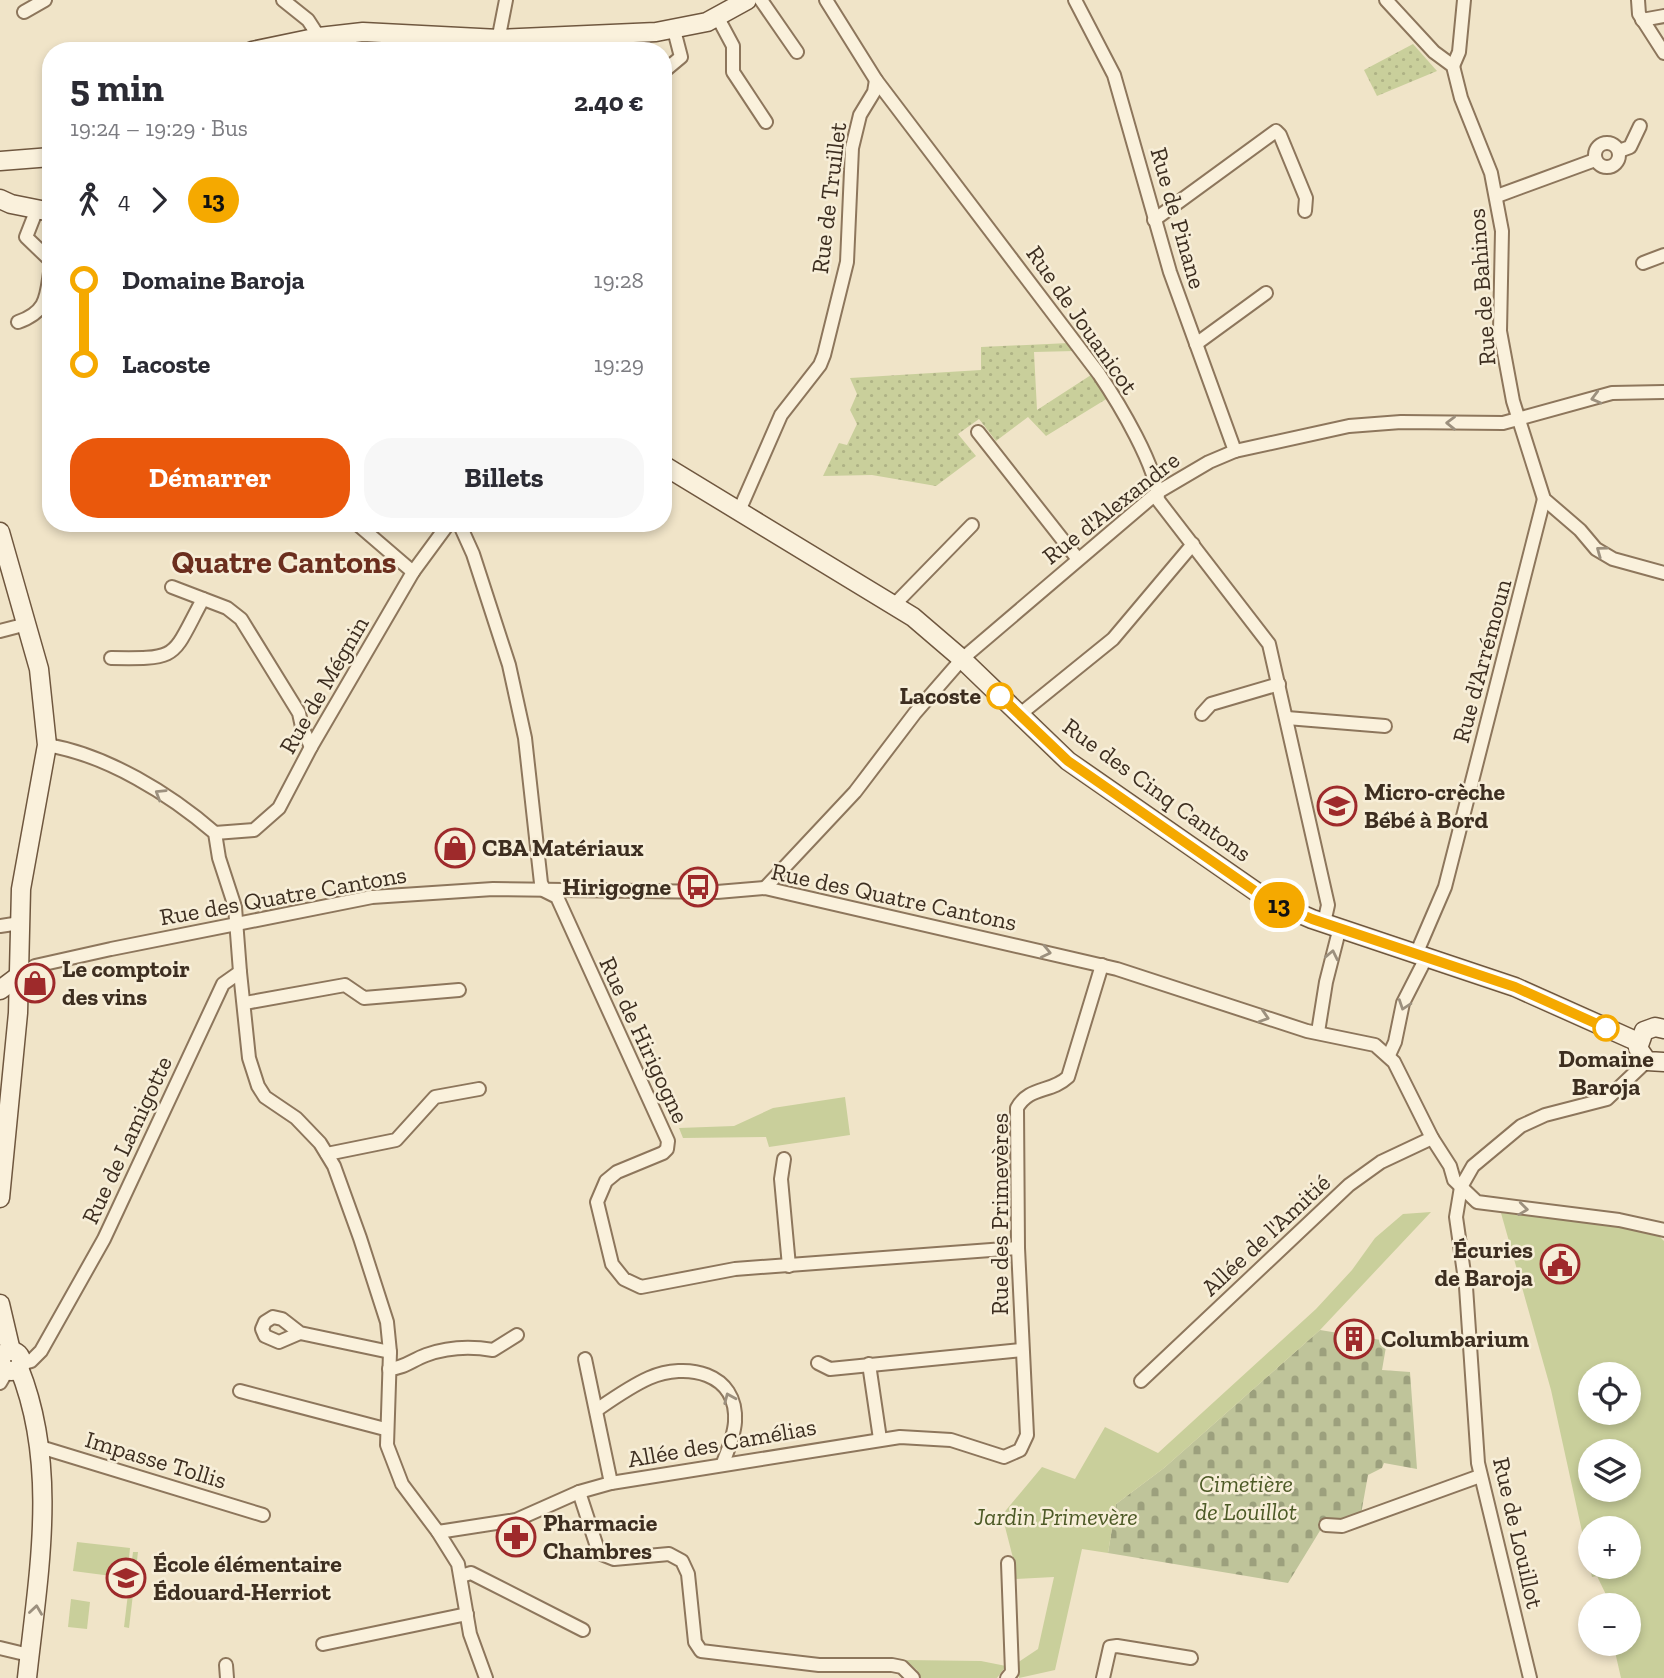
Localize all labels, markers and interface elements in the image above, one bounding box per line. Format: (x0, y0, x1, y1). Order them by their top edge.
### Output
text: 5 min (70, 65, 164, 111)
text: 2.40 € (574, 86, 644, 118)
text: 19:24 – 19:29 · Bus (70, 114, 248, 142)
street label: Rue de Truillet (805, 121, 852, 275)
street label: Rue de Pinane (1144, 144, 1213, 292)
icon: walk (70, 181, 108, 219)
icon: forward (140, 181, 178, 219)
text: 13 (202, 185, 225, 214)
text: 4 (118, 186, 130, 214)
street label: Rue de Bahinos (1462, 207, 1501, 367)
street label: Rue de Jouanicot (1020, 240, 1145, 400)
text: Domaine Baroja (122, 264, 305, 296)
text: 19:28 (594, 266, 644, 294)
text: Lacoste (122, 348, 210, 380)
text: 19:29 (594, 350, 644, 378)
one-way arrow (1591, 390, 1603, 404)
one-way arrow (1445, 415, 1456, 430)
button: Démarrer (70, 438, 350, 518)
button: Billets (364, 438, 644, 518)
street label: Rue d'Alexandre (1036, 445, 1185, 570)
district label: Quatre Cantons (171, 543, 397, 581)
one-way arrow (1596, 546, 1608, 559)
street label: Rue d'Arrémoun (1446, 576, 1517, 746)
street label: Rue de Mégnin (272, 611, 375, 759)
place label: Lacoste (899, 681, 981, 710)
marker: Lacoste (987, 683, 1013, 709)
street label: Rue des Cinq Cantons (1057, 711, 1257, 868)
place label: Micro-crèche Bébé à Bord (1364, 777, 1505, 834)
school or university icon: Micro-crèche Bébé à Bord (1316, 785, 1358, 827)
one-way arrow (154, 790, 167, 803)
shop icon: CBA Matériaux (434, 827, 476, 869)
place label: CBA Matériaux (482, 833, 644, 862)
street label: Rue des Quatre Cantons (769, 856, 1019, 937)
street label: Rue des Quatre Cantons (157, 860, 409, 932)
bus stop icon: Hirigogne (677, 866, 719, 908)
place label: Hirigogne (562, 872, 671, 901)
line badge: 13 (1248, 882, 1310, 928)
text: 13 (1268, 890, 1290, 919)
one-way arrow (1040, 944, 1052, 959)
one-way arrow (1323, 949, 1338, 961)
street label: Rue de Hirigogne (593, 952, 696, 1128)
place label: Le comptoir des vins (62, 954, 190, 1011)
shop icon: Le comptoir des vins (14, 962, 56, 1004)
one-way arrow (1398, 998, 1412, 1010)
one-way arrow (1258, 1008, 1270, 1023)
marker: Domaine Baroja (1593, 1015, 1619, 1041)
place label: Domaine Baroja (1558, 1044, 1654, 1101)
street label: Rue de Lamigotte (75, 1051, 178, 1228)
street label: Rue des Primevères (985, 1113, 1014, 1315)
street label: Allée de l'Amitié (1195, 1168, 1336, 1302)
one-way arrow (1517, 1201, 1529, 1216)
place label: Écuries de Baroja (1435, 1235, 1533, 1292)
public building icon: Écuries de Baroja (1539, 1243, 1581, 1285)
building icon: Columbarium (1333, 1318, 1375, 1360)
place label: Columbarium (1381, 1324, 1529, 1353)
map controls (1578, 1362, 1641, 1656)
button: locate (1578, 1362, 1641, 1425)
one-way arrow (723, 1393, 737, 1405)
street label: Allée des Camélias (625, 1412, 819, 1473)
street label: Impasse Tollis (82, 1424, 230, 1495)
button: layers (1578, 1439, 1641, 1502)
street label: Rue de Louillot (1487, 1454, 1550, 1611)
park label: Cimetière de Louillot (1195, 1469, 1297, 1526)
park label: Jardin Primevère (973, 1502, 1138, 1531)
place label: Pharmacie Chambres (543, 1508, 658, 1565)
pharmacy icon: Pharmacie Chambres (495, 1516, 537, 1558)
button: + (1578, 1516, 1641, 1579)
place label: École élémentaire Édouard-Herriot (153, 1549, 342, 1606)
school or university icon: École élémentaire Édouard-Herriot (105, 1557, 147, 1599)
button: − (1578, 1593, 1641, 1656)
one-way arrow (28, 1604, 43, 1616)

